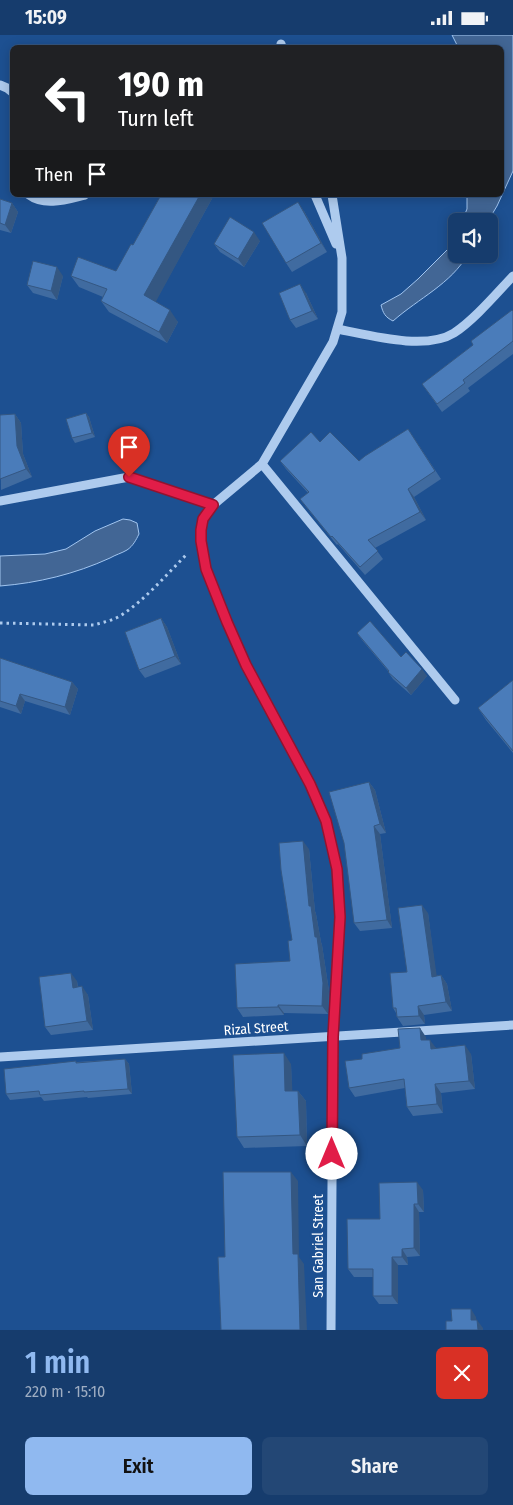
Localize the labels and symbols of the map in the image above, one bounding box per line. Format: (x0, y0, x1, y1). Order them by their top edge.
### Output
pin (108, 426, 150, 477)
street label: Rizal Street (223, 1018, 289, 1039)
position arrow (305, 1127, 357, 1179)
street label: San Gabriel Street (310, 1194, 327, 1298)

